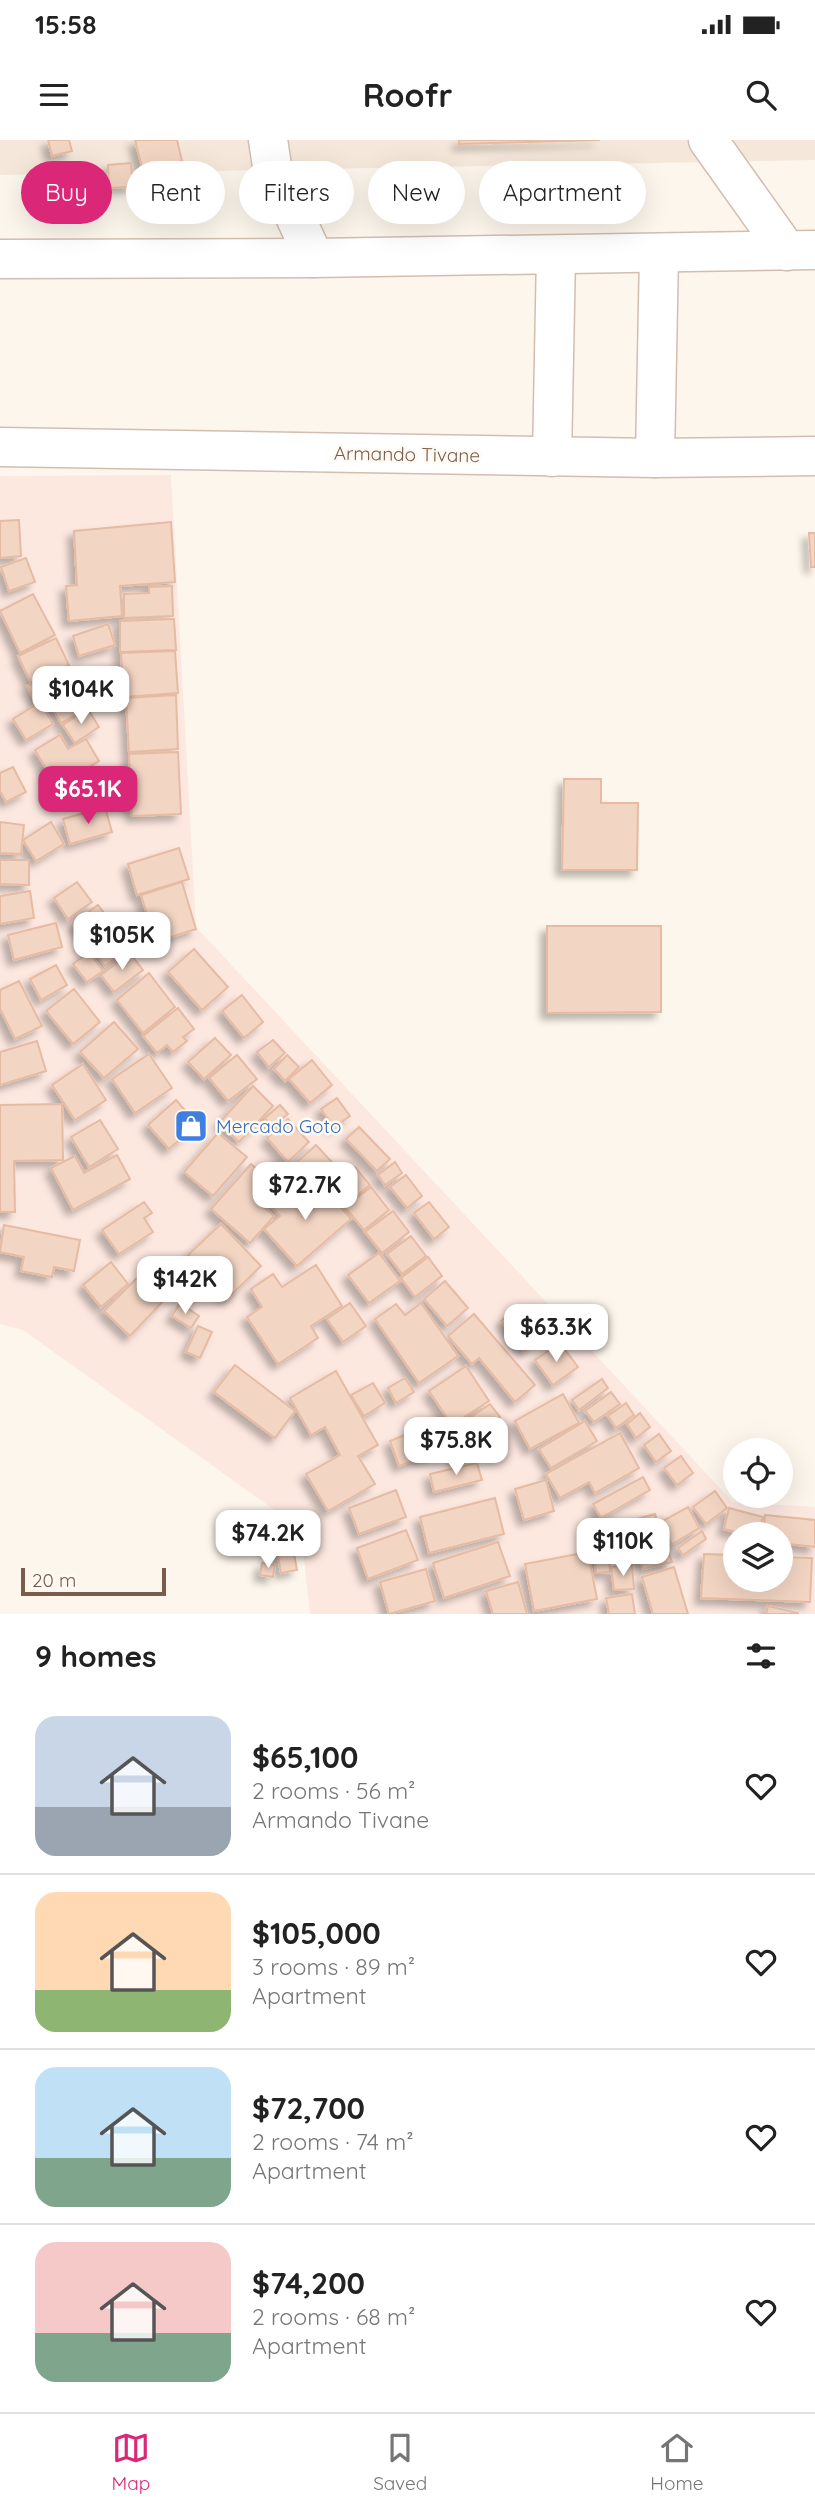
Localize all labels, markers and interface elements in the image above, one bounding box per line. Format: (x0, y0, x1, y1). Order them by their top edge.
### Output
text: 15:58 (35, 8, 96, 41)
text: Roofr (363, 75, 452, 115)
icon: menu (35, 76, 73, 114)
icon: search (742, 76, 780, 114)
chip: Buy (21, 161, 112, 224)
chip: Rent (126, 161, 225, 224)
chip: Filters (239, 161, 354, 224)
chip: New (368, 161, 465, 224)
chip: Apartment (479, 161, 646, 224)
street label: Armando Tivane (334, 441, 480, 467)
pin: $104K (32, 666, 130, 726)
text: $104K (48, 674, 114, 703)
pin: $65.1K (31, 766, 145, 826)
text: $65.1K (54, 774, 122, 803)
pin: $105K (73, 912, 171, 972)
text: $105K (89, 920, 155, 949)
shop icon: Mercado Goto (172, 1107, 210, 1145)
place label: Mercado Goto (216, 1114, 341, 1138)
pin: $72.7K (248, 1163, 362, 1222)
text: $72.7K (269, 1170, 341, 1199)
pin: $142K (136, 1256, 234, 1316)
text: $142K (153, 1264, 217, 1293)
pin: $63.3K (499, 1304, 613, 1364)
text: $63.3K (520, 1312, 592, 1341)
pin: $75.8K (399, 1418, 513, 1477)
text: $75.8K (420, 1425, 492, 1454)
map controls (723, 1438, 793, 1592)
button: locate (723, 1438, 793, 1508)
pin: $74.2K (211, 1510, 325, 1570)
text: $74.2K (232, 1518, 304, 1547)
pin: $110K (574, 1518, 672, 1578)
button: layers (723, 1522, 793, 1592)
text: $110K (593, 1526, 653, 1555)
scale bar (21, 1565, 166, 1597)
text: 20 m (32, 1568, 76, 1592)
text: 9 homes (35, 1637, 157, 1675)
icon: filters (742, 1637, 780, 1675)
text: $65,100 (252, 1738, 358, 1776)
icon: home (91, 1744, 175, 1828)
icon: heart (742, 1767, 780, 1805)
text: 2 rooms · 56 m² (252, 1776, 415, 1805)
text: Armando Tivane (252, 1805, 429, 1834)
text: $105,000 (252, 1914, 381, 1952)
icon: home (91, 1920, 175, 2004)
icon: heart (742, 1943, 780, 1981)
text: 3 rooms · 89 m² (252, 1952, 415, 1981)
text: Apartment (252, 1981, 366, 2010)
text: $72,700 (252, 2089, 365, 2127)
icon: home (91, 2095, 175, 2179)
icon: heart (742, 2118, 780, 2156)
text: 2 rooms · 74 m² (252, 2127, 414, 2156)
text: Apartment (252, 2156, 366, 2185)
text: $74,200 (252, 2264, 365, 2302)
icon: home (91, 2270, 175, 2354)
icon: heart (742, 2293, 780, 2331)
text: 2 rooms · 68 m² (252, 2302, 415, 2331)
text: Apartment (252, 2331, 366, 2360)
tab: Map (111, 2429, 150, 2495)
tab: Saved (373, 2429, 427, 2495)
tab: Home (650, 2429, 704, 2495)

